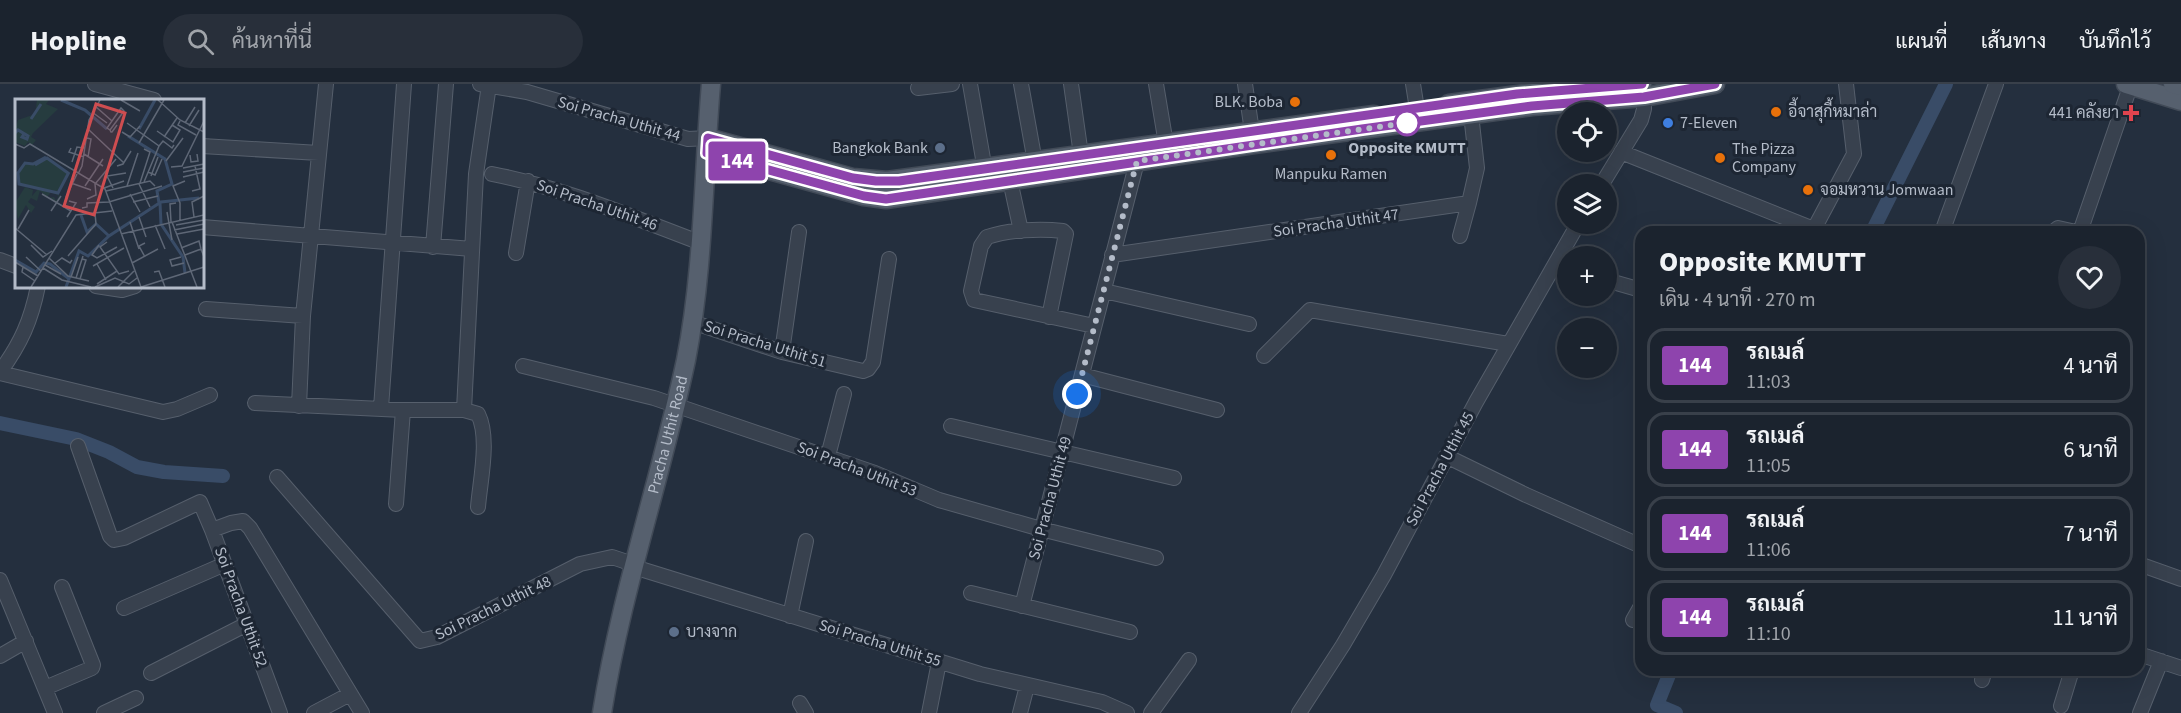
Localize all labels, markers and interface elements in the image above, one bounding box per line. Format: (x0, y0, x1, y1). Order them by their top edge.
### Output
search box (163, 14, 583, 68)
text: Hopline (30, 21, 127, 61)
icon: search (184, 25, 217, 58)
text: ค้นหาที่นี่ (232, 25, 312, 57)
text: แผนที่ (1895, 26, 1948, 56)
text: เส้นทาง (1981, 26, 2046, 56)
text: บันทึกไว้ (2079, 26, 2151, 56)
street label: Soi Pracha Uthit 44 (555, 91, 683, 147)
place label: BLK. Boba (1215, 91, 1283, 113)
marker: BLK. Boba (1288, 95, 1302, 109)
place label: อี้จาสุกี้หมาล่า (1788, 97, 1877, 123)
inset map (15, 99, 204, 288)
map controls (1557, 102, 1617, 378)
button: locate (1557, 102, 1617, 162)
place label: 441 คลังยา (2049, 102, 2119, 124)
marker: อี้จาสุกี้หมาล่า (1769, 105, 1783, 119)
marker: 441 คลังยา (2124, 106, 2138, 120)
marker: Opposite KMUTT (1394, 110, 1420, 136)
place label: 7-Eleven (1680, 112, 1738, 134)
marker: 7-Eleven (1661, 116, 1675, 130)
place label: Bangkok Bank (832, 137, 928, 159)
place label: Opposite KMUTT (1348, 137, 1466, 159)
place label: The Pizza Company (1732, 138, 1797, 178)
marker: Bangkok Bank (933, 141, 947, 155)
line badge: 144 (702, 142, 771, 181)
text: 144 (720, 146, 754, 176)
marker: Manpuku Ramen (1324, 148, 1338, 162)
marker: The Pizza Company (1713, 151, 1727, 165)
place label: Manpuku Ramen (1275, 163, 1387, 185)
street label: Soi Pracha Uthit 46 (533, 174, 661, 236)
button: layers (1557, 174, 1617, 234)
place label: จอมหวาน Jomwaan (1820, 179, 1953, 201)
marker: จอมหวาน Jomwaan (1801, 183, 1815, 197)
street label: Soi Pracha Uthit 47 (1272, 203, 1400, 243)
text: Opposite KMUTT (1659, 242, 1866, 282)
button: + (1557, 246, 1617, 306)
button: heart (2058, 246, 2121, 309)
text: เดิน · 4 นาที · 270 m (1659, 286, 1816, 314)
street label: Soi Pracha Uthit 51 (701, 315, 829, 373)
button: − (1557, 318, 1617, 378)
text: รถเมล์ (1746, 336, 1804, 368)
text: 144 (1678, 350, 1712, 380)
text: 4 นาที (2064, 350, 2118, 382)
text: 11:03 (1746, 368, 1791, 396)
street label: Pracha Uthit Road (642, 374, 693, 496)
your location (1062, 379, 1092, 409)
street label: Soi Pracha Uthit 45 (1401, 408, 1479, 530)
text: รถเมล์ (1746, 420, 1804, 452)
street label: Soi Pracha Uthit 49 (1023, 434, 1077, 562)
text: 144 (1678, 434, 1712, 464)
text: 6 นาที (2064, 434, 2118, 466)
street label: Soi Pracha Uthit 53 (794, 436, 920, 502)
text: 11:05 (1746, 452, 1791, 480)
text: รถเมล์ (1746, 504, 1804, 536)
text: 144 (1678, 518, 1712, 548)
text: 7 นาที (2064, 518, 2118, 550)
text: 11:06 (1746, 536, 1791, 564)
street label: Soi Pracha Uthit 52 (209, 544, 273, 670)
street label: Soi Pracha Uthit 48 (431, 570, 555, 646)
text: รถเมล์ (1746, 588, 1804, 620)
text: 144 (1678, 602, 1712, 632)
text: 11 นาที (2053, 602, 2118, 634)
street label: Soi Pracha Uthit 55 (816, 614, 944, 672)
text: 11:10 (1746, 620, 1791, 648)
place label: บางจาก (686, 621, 737, 643)
marker: บางจาก (667, 625, 681, 639)

